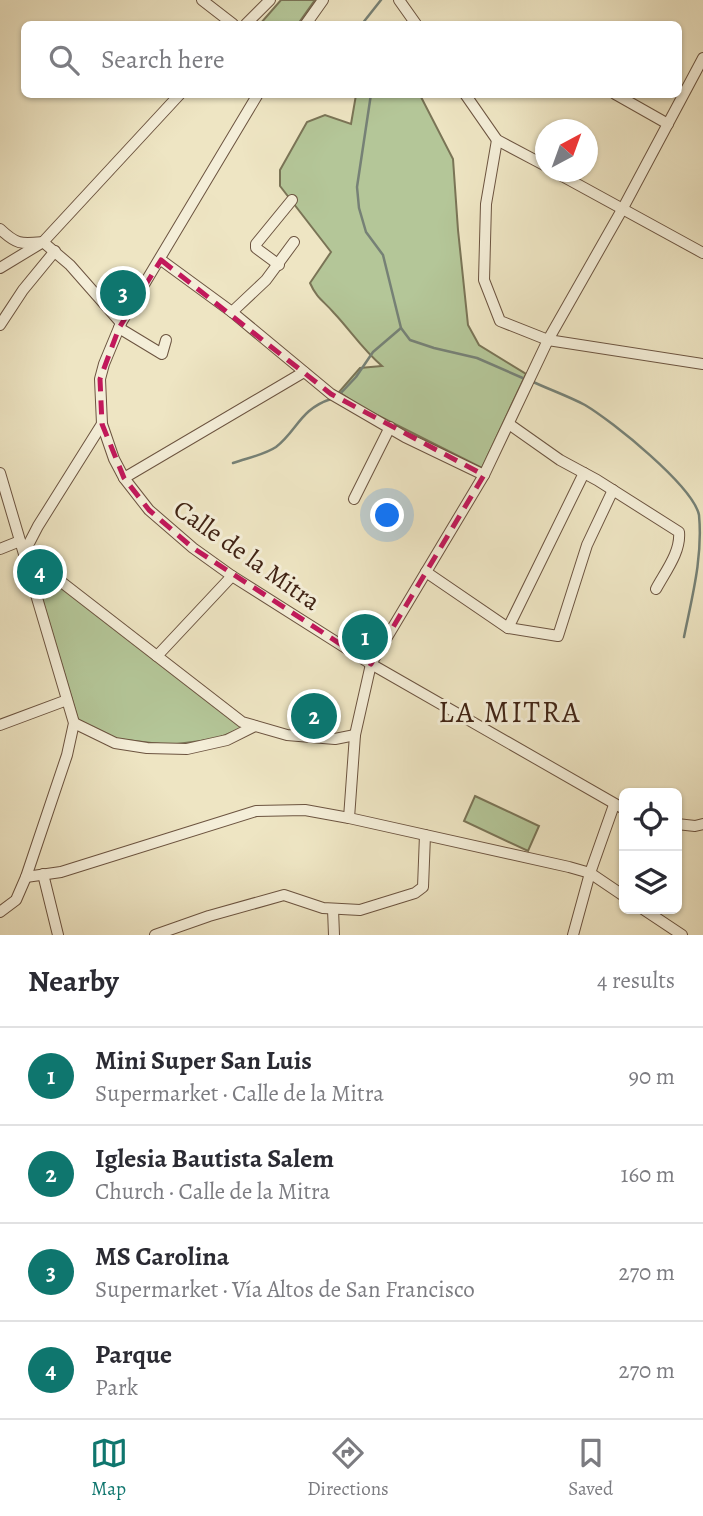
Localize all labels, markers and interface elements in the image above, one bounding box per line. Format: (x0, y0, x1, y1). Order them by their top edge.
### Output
search box (21, 21, 682, 98)
icon: search (45, 41, 83, 79)
text: Search here (101, 42, 225, 77)
north arrow (535, 119, 598, 182)
pin: 3 (100, 267, 146, 319)
street label: Calle de la Mitra (167, 491, 327, 619)
your location (370, 498, 404, 532)
pin: 4 (17, 546, 63, 598)
pin: 1 (342, 611, 388, 663)
pin: 2 (291, 690, 337, 742)
district label: LA MITRA (438, 692, 582, 732)
map controls (619, 788, 682, 914)
button: locate (619, 788, 682, 851)
button: layers (619, 851, 682, 914)
text: Nearby (28, 961, 119, 1001)
text: 4 results (597, 965, 675, 996)
text: Mini Super San Luis (95, 1043, 312, 1078)
text: 1 (47, 1061, 55, 1092)
text: 90 m (629, 1061, 675, 1092)
text: Supermarket · Calle de la Mitra (95, 1078, 384, 1109)
text: Iglesia Bautista Salem (95, 1141, 334, 1176)
text: 2 (45, 1159, 57, 1190)
text: 160 m (621, 1159, 675, 1190)
text: Church · Calle de la Mitra (95, 1176, 330, 1207)
text: MS Carolina (95, 1239, 229, 1274)
text: 3 (46, 1257, 56, 1288)
text: 270 m (618, 1257, 675, 1288)
text: Supermarket · Vía Altos de San Francisco (95, 1274, 475, 1305)
text: Parque (95, 1337, 172, 1372)
text: 4 (46, 1355, 56, 1386)
text: 270 m (618, 1355, 675, 1386)
text: Park (95, 1372, 138, 1403)
tab: Map (90, 1434, 128, 1502)
tab: Directions (307, 1434, 389, 1502)
tab: Saved (568, 1434, 613, 1502)

